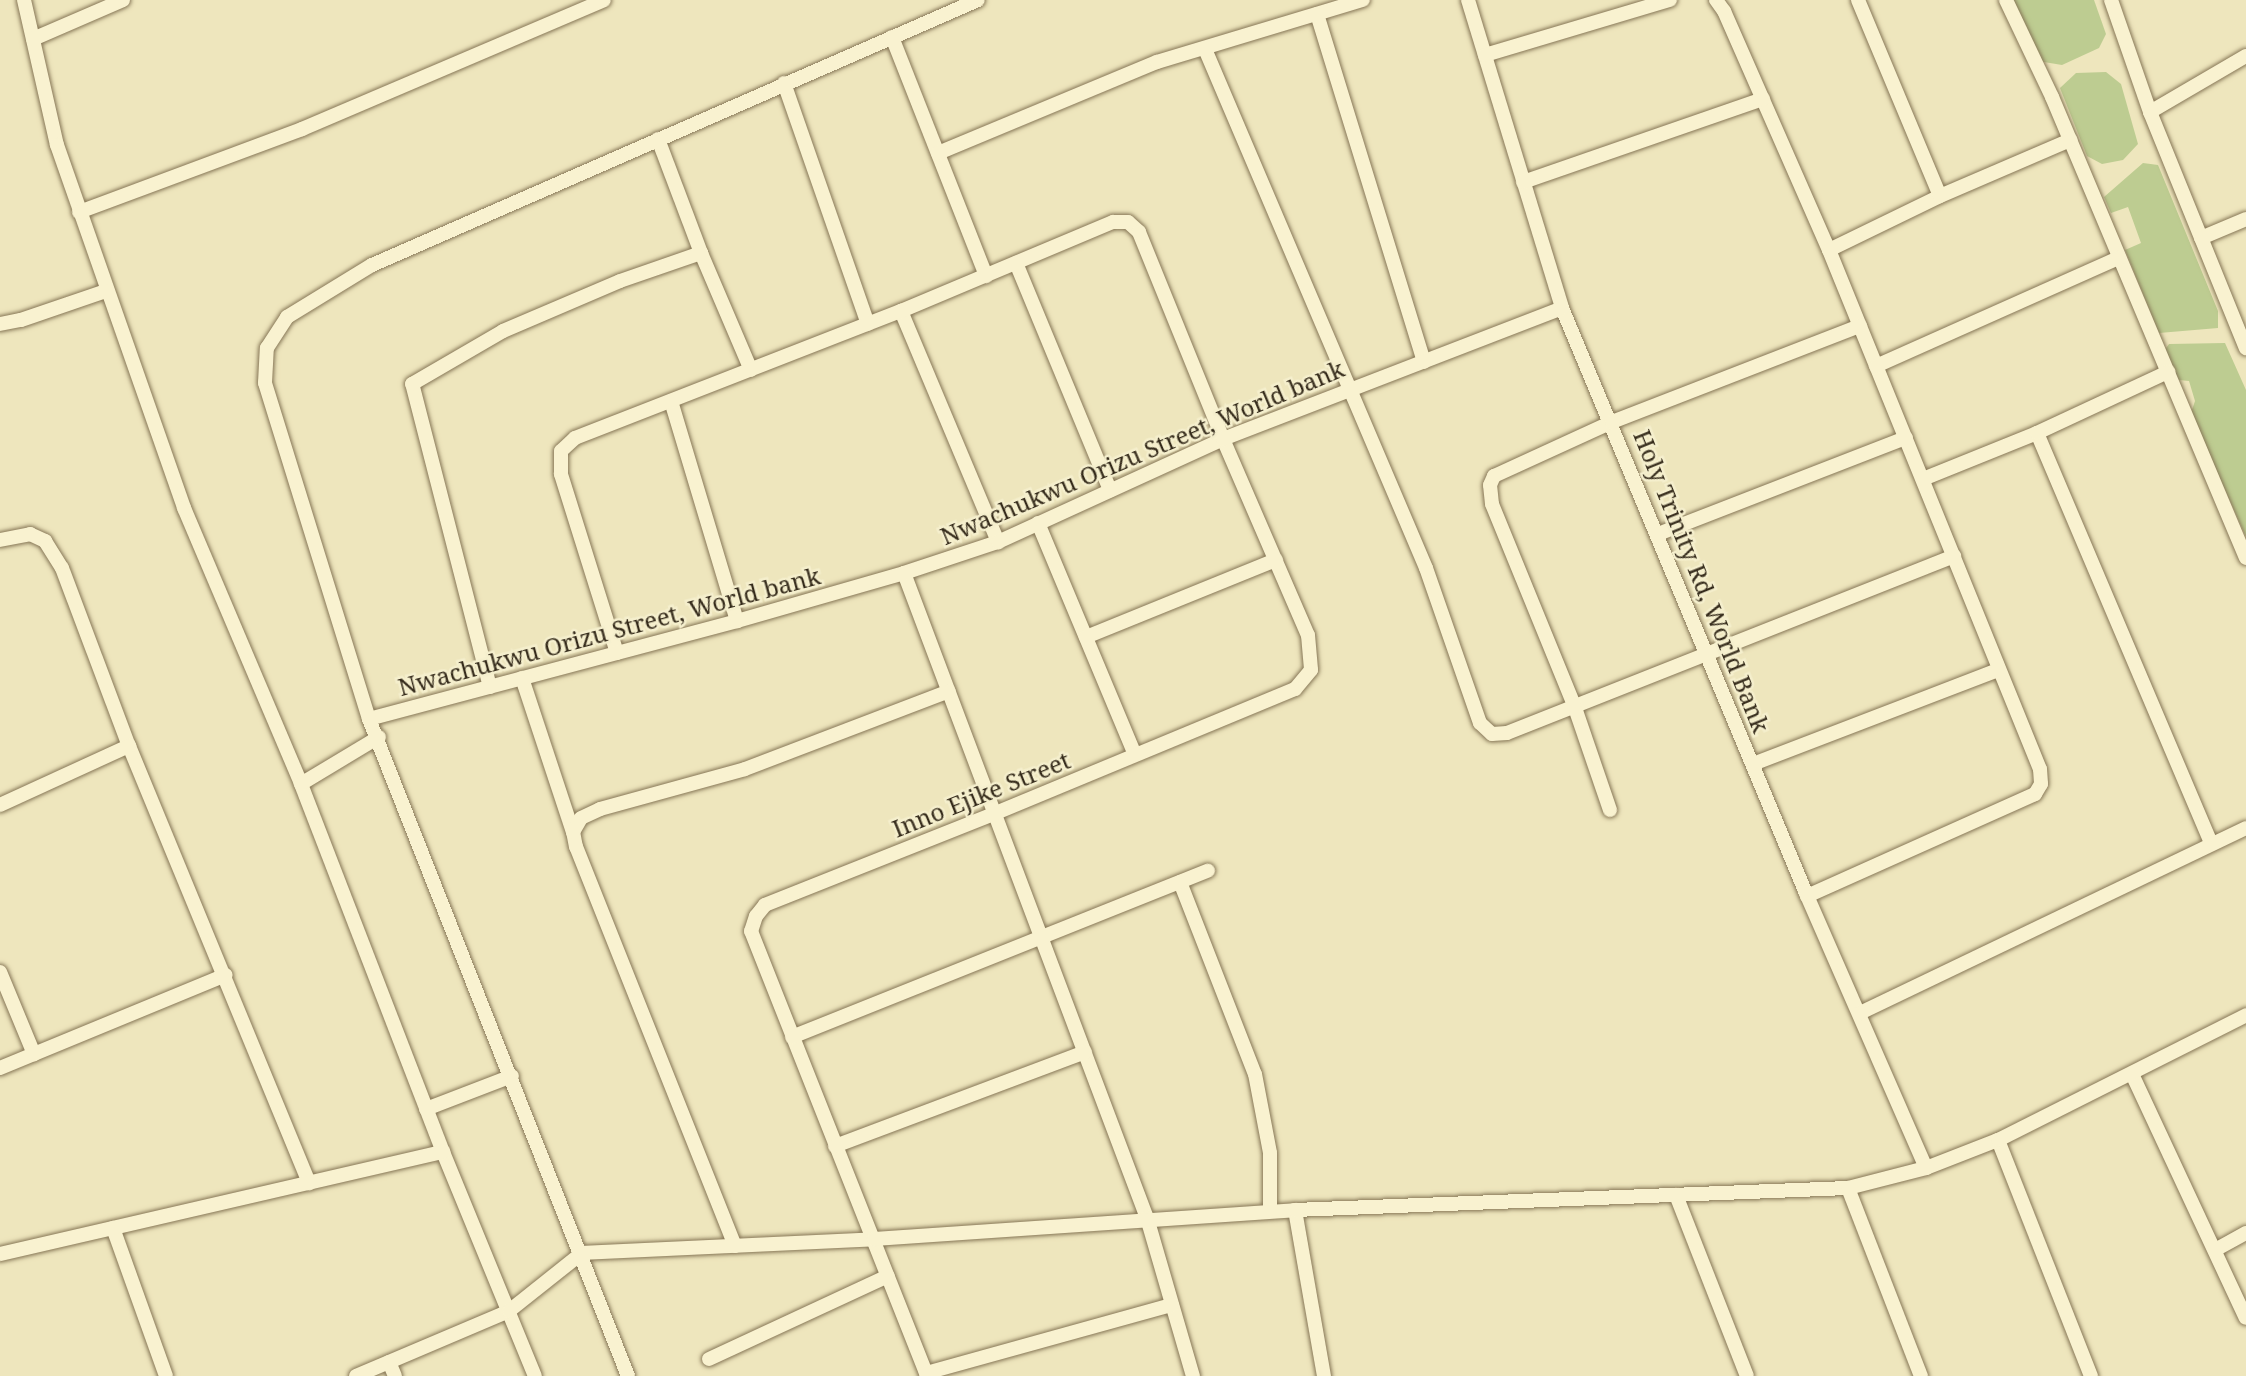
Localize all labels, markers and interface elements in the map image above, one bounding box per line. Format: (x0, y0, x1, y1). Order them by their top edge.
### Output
street label: Nwachukwu Orizu Street, World bank (936, 354, 1348, 550)
street label: Holy Trinity Rd, World Bank (1628, 425, 1776, 737)
street label: Nwachukwu Orizu Street, World bank (395, 561, 823, 701)
street label: Inno Ejike Street (888, 745, 1074, 843)

